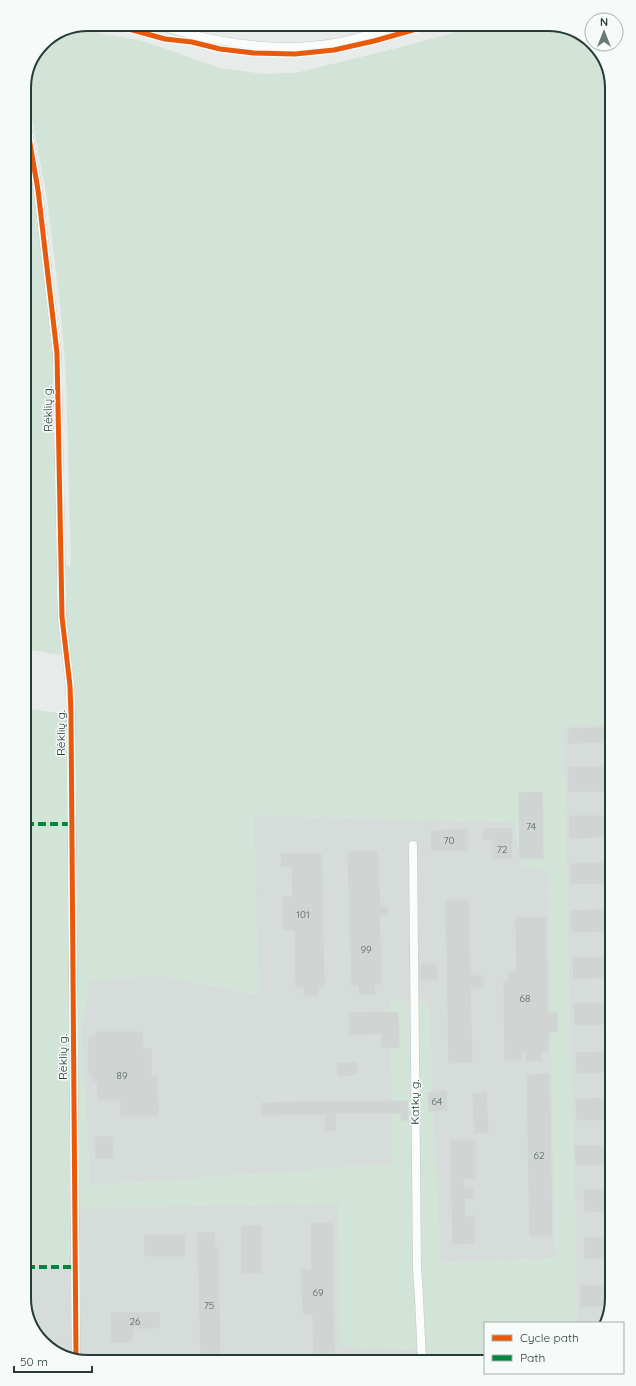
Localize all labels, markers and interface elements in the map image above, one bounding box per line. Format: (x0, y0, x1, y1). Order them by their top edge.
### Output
north arrow (584, 12, 624, 52)
text: N (600, 15, 608, 29)
street label: Rėklių g. (40, 386, 55, 432)
street label: Rėklių g. (53, 710, 68, 756)
house number: 74 (526, 820, 536, 833)
house number: 70 (443, 834, 455, 847)
house number: 72 (497, 843, 508, 856)
house number: 101 (296, 908, 310, 921)
house number: 99 (360, 943, 372, 956)
house number: 68 (520, 992, 530, 1005)
street label: Rėklių g. (55, 1034, 70, 1080)
house number: 89 (117, 1069, 128, 1082)
street label: Katkų g. (407, 1079, 422, 1125)
house number: 64 (432, 1095, 442, 1108)
house number: 62 (534, 1149, 545, 1162)
house number: 69 (313, 1286, 324, 1299)
house number: 75 (204, 1299, 214, 1312)
house number: 26 (130, 1315, 141, 1328)
legend (484, 1322, 624, 1374)
text: Cycle path (520, 1330, 579, 1345)
scale bar (14, 1348, 92, 1374)
text: Path (520, 1350, 545, 1365)
text: 50 m (20, 1354, 48, 1369)

